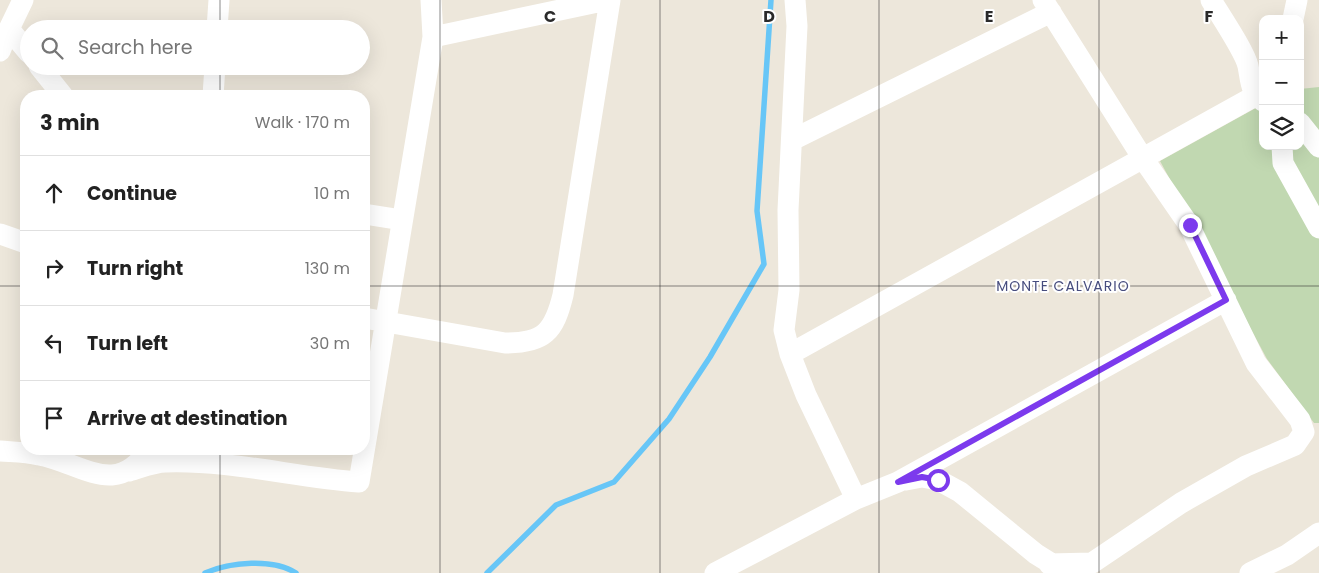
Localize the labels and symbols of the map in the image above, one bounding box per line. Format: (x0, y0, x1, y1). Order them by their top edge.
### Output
text: C (544, 5, 556, 28)
text: D (763, 5, 775, 28)
text: E (985, 5, 993, 28)
text: F (1205, 5, 1214, 28)
route end (1179, 214, 1202, 237)
district label: MONTE CALVARIO (996, 276, 1130, 296)
route start (927, 469, 950, 492)

